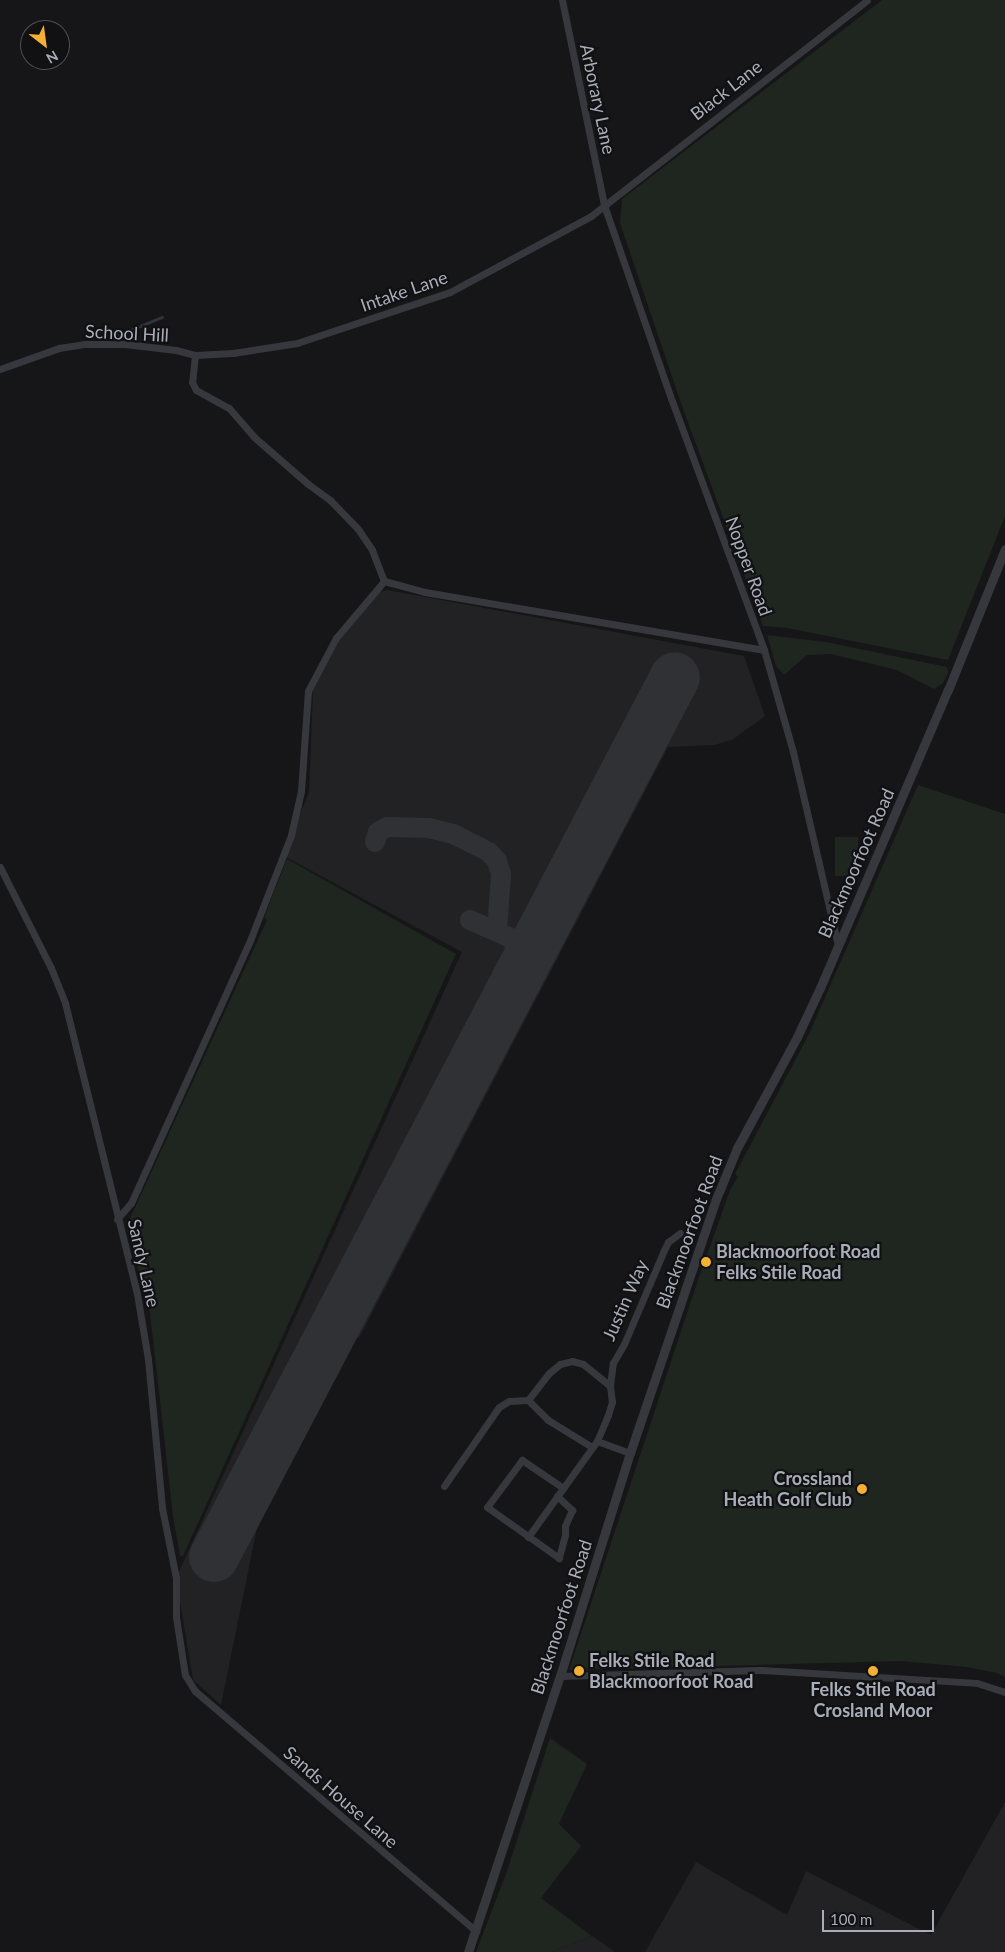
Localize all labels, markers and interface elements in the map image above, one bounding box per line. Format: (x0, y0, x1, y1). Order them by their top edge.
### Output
north arrow (20, 20, 70, 70)
street label: Arborary Lane (576, 42, 620, 156)
text: N (43, 47, 61, 68)
street label: Black Lane (686, 55, 766, 125)
street label: Intake Lane (358, 266, 450, 316)
street label: School Hill (84, 320, 170, 346)
street label: Nopper Road (721, 513, 777, 619)
street label: Blackmoorfoot Road (813, 785, 899, 941)
street label: Blackmoorfoot Road (651, 1152, 727, 1312)
street label: Sandy Lane (123, 1217, 165, 1309)
place label: Blackmoorfoot Road Felks Stile Road (716, 1241, 881, 1284)
street label: Justin Way (598, 1256, 652, 1344)
marker: Blackmoorfoot Road Felks Stile Road (700, 1256, 712, 1268)
place label: Crossland Heath Golf Club (723, 1468, 852, 1510)
marker: Crossland Heath Golf Club (856, 1483, 868, 1495)
street label: Blackmoorfoot Road (526, 1537, 596, 1697)
place label: Felks Stile Road Blackmoorfoot Road (589, 1650, 754, 1692)
marker: Felks Stile Road Blackmoorfoot Road (573, 1665, 585, 1677)
marker: Felks Stile Road Crosland Moor (867, 1665, 879, 1677)
place label: Felks Stile Road Crosland Moor (810, 1679, 936, 1722)
street label: Sands House Lane (279, 1741, 403, 1853)
scale bar (825, 1900, 938, 1932)
text: 100 m (830, 1910, 872, 1928)

